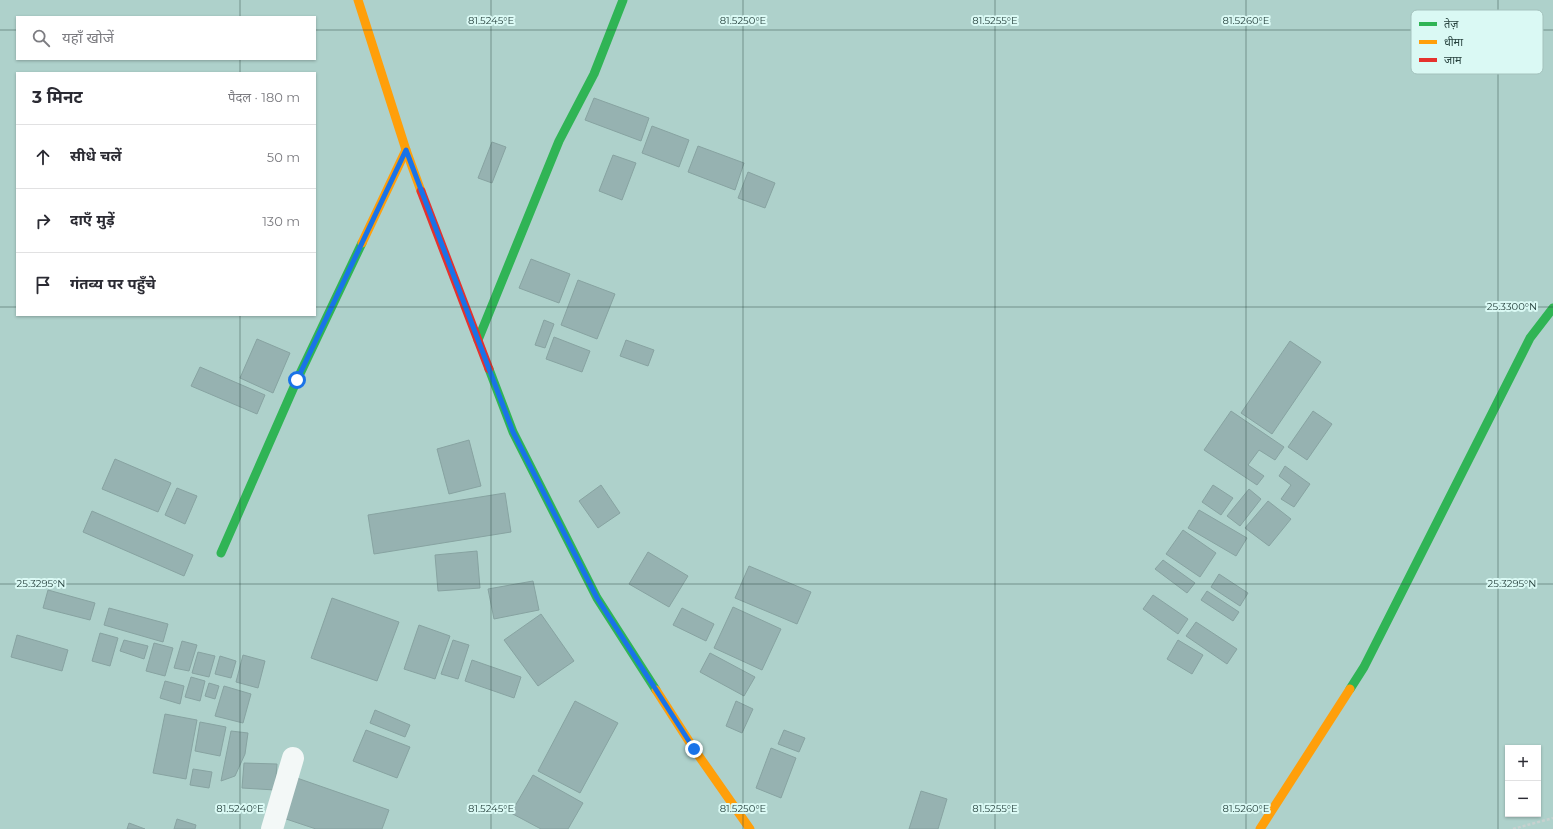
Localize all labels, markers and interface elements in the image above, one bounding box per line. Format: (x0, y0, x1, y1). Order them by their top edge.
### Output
legend (1411, 10, 1543, 74)
text: 81.5245°E (468, 14, 514, 27)
text: 81.5250°E (720, 14, 767, 27)
text: 81.5255°E (972, 14, 1018, 27)
text: 81.5260°E (1223, 14, 1270, 27)
search box (16, 16, 316, 60)
text: तेज़ (1444, 17, 1459, 31)
icon: search (30, 27, 52, 49)
text: यहाँ खोजें (62, 28, 114, 47)
text: धीमा (1444, 35, 1463, 49)
text: जाम (1444, 53, 1462, 67)
text: 3 मिनट (32, 87, 83, 107)
text: पैदल · 180 m (228, 89, 300, 105)
icon: ahead (32, 146, 54, 168)
text: सीधे चलें (70, 146, 122, 165)
text: 50 m (267, 149, 300, 165)
icon: right (32, 210, 54, 232)
text: दाएँ मुड़ें (70, 210, 115, 229)
text: 130 m (262, 213, 300, 229)
icon: arrive (32, 274, 54, 296)
text: गंतव्य पर पहुँचे (70, 274, 156, 293)
text: 25.3300°N (1487, 300, 1537, 313)
route start (288, 371, 306, 389)
text: 25.3295°N (17, 577, 65, 590)
text: 25.3295°N (1488, 577, 1536, 590)
route end (685, 740, 703, 758)
map controls (1505, 745, 1541, 817)
button: + (1505, 745, 1541, 781)
button: − (1505, 781, 1541, 817)
text: 81.5240°E (216, 802, 264, 815)
text: 81.5245°E (468, 802, 514, 815)
text: 81.5250°E (720, 802, 767, 815)
text: 81.5255°E (972, 802, 1018, 815)
text: 81.5260°E (1223, 802, 1270, 815)

